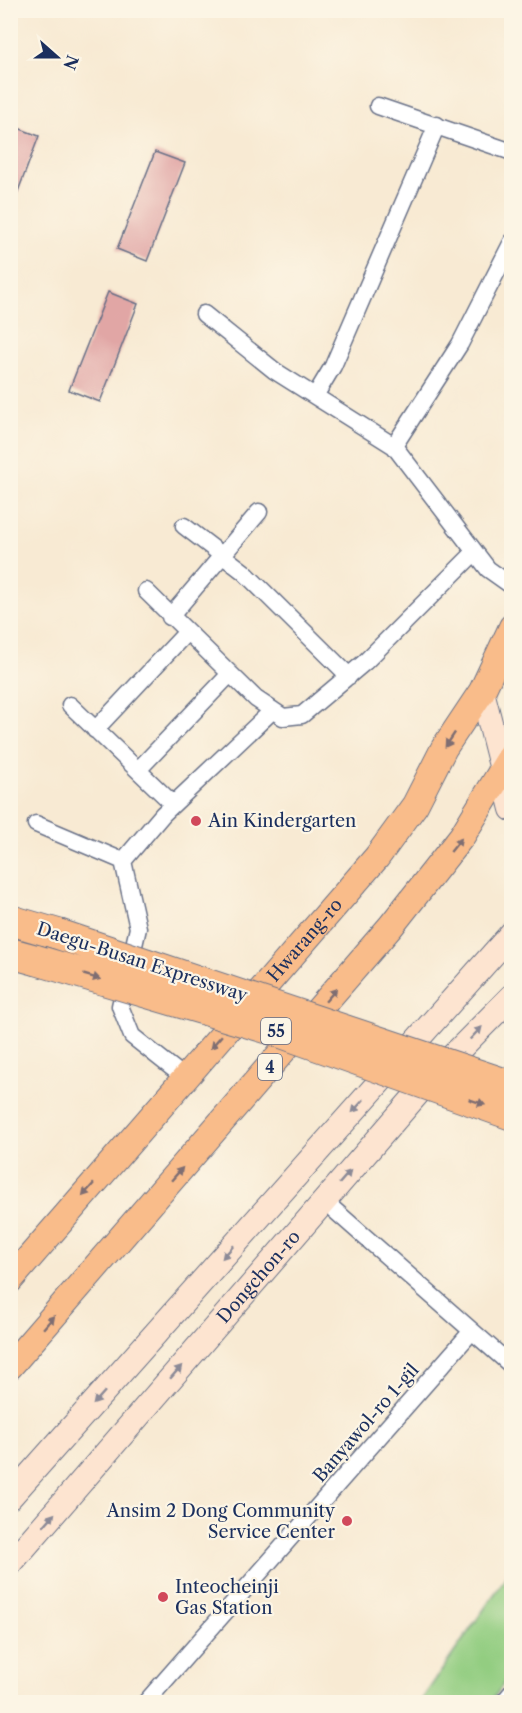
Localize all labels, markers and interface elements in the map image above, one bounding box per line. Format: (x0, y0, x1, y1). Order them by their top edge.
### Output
north arrow (27, 27, 87, 87)
text: N (59, 52, 83, 73)
one-way arrow (445, 732, 456, 748)
place label: Ain Kindergarten (207, 810, 356, 832)
marker: Ain Kindergarten (189, 814, 203, 828)
one-way arrow (449, 837, 462, 853)
street label: Hwarang-ro (263, 894, 347, 986)
street label: Daegu-Busan Expressway (34, 917, 251, 1007)
one-way arrow (83, 973, 101, 982)
one-way arrow (324, 988, 337, 1003)
road number: 55 (261, 1018, 291, 1044)
one-way arrow (468, 1026, 482, 1040)
one-way arrow (210, 1034, 223, 1049)
road number: 4 (258, 1054, 282, 1080)
one-way arrow (468, 1097, 486, 1107)
one-way arrow (352, 1098, 365, 1113)
one-way arrow (170, 1166, 183, 1182)
one-way arrow (338, 1169, 351, 1185)
one-way arrow (82, 1182, 95, 1197)
street label: Dongchon-ro (213, 1226, 305, 1328)
one-way arrow (222, 1244, 235, 1259)
one-way arrow (42, 1315, 55, 1330)
street label: Banyawol-ro 1-gil (309, 1359, 423, 1487)
one-way arrow (169, 1365, 182, 1380)
one-way arrow (92, 1390, 106, 1405)
place label: Ansim 2 Dong Community Service Center (106, 1500, 336, 1543)
one-way arrow (42, 1513, 55, 1528)
marker: Ansim 2 Dong Community Service Center (340, 1514, 354, 1528)
place label: Inteocheinji Gas Station (175, 1576, 279, 1619)
marker: Inteocheinji Gas Station (156, 1590, 170, 1604)

